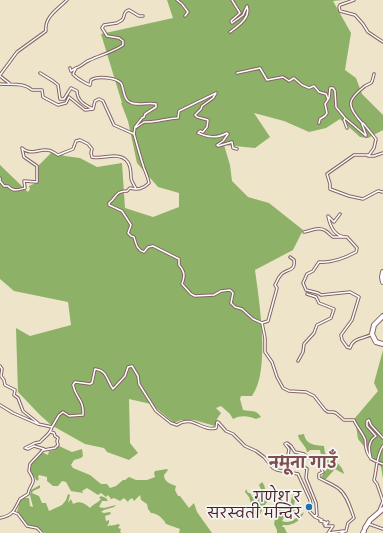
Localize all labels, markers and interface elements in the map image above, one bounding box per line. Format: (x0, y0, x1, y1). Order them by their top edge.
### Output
district label: नमूना गाउँ (269, 456, 337, 474)
place label: गणेश र सरस्वती मन्दिर (207, 491, 301, 524)
marker: गणेश र सरस्वती मन्दिर (304, 502, 314, 512)

